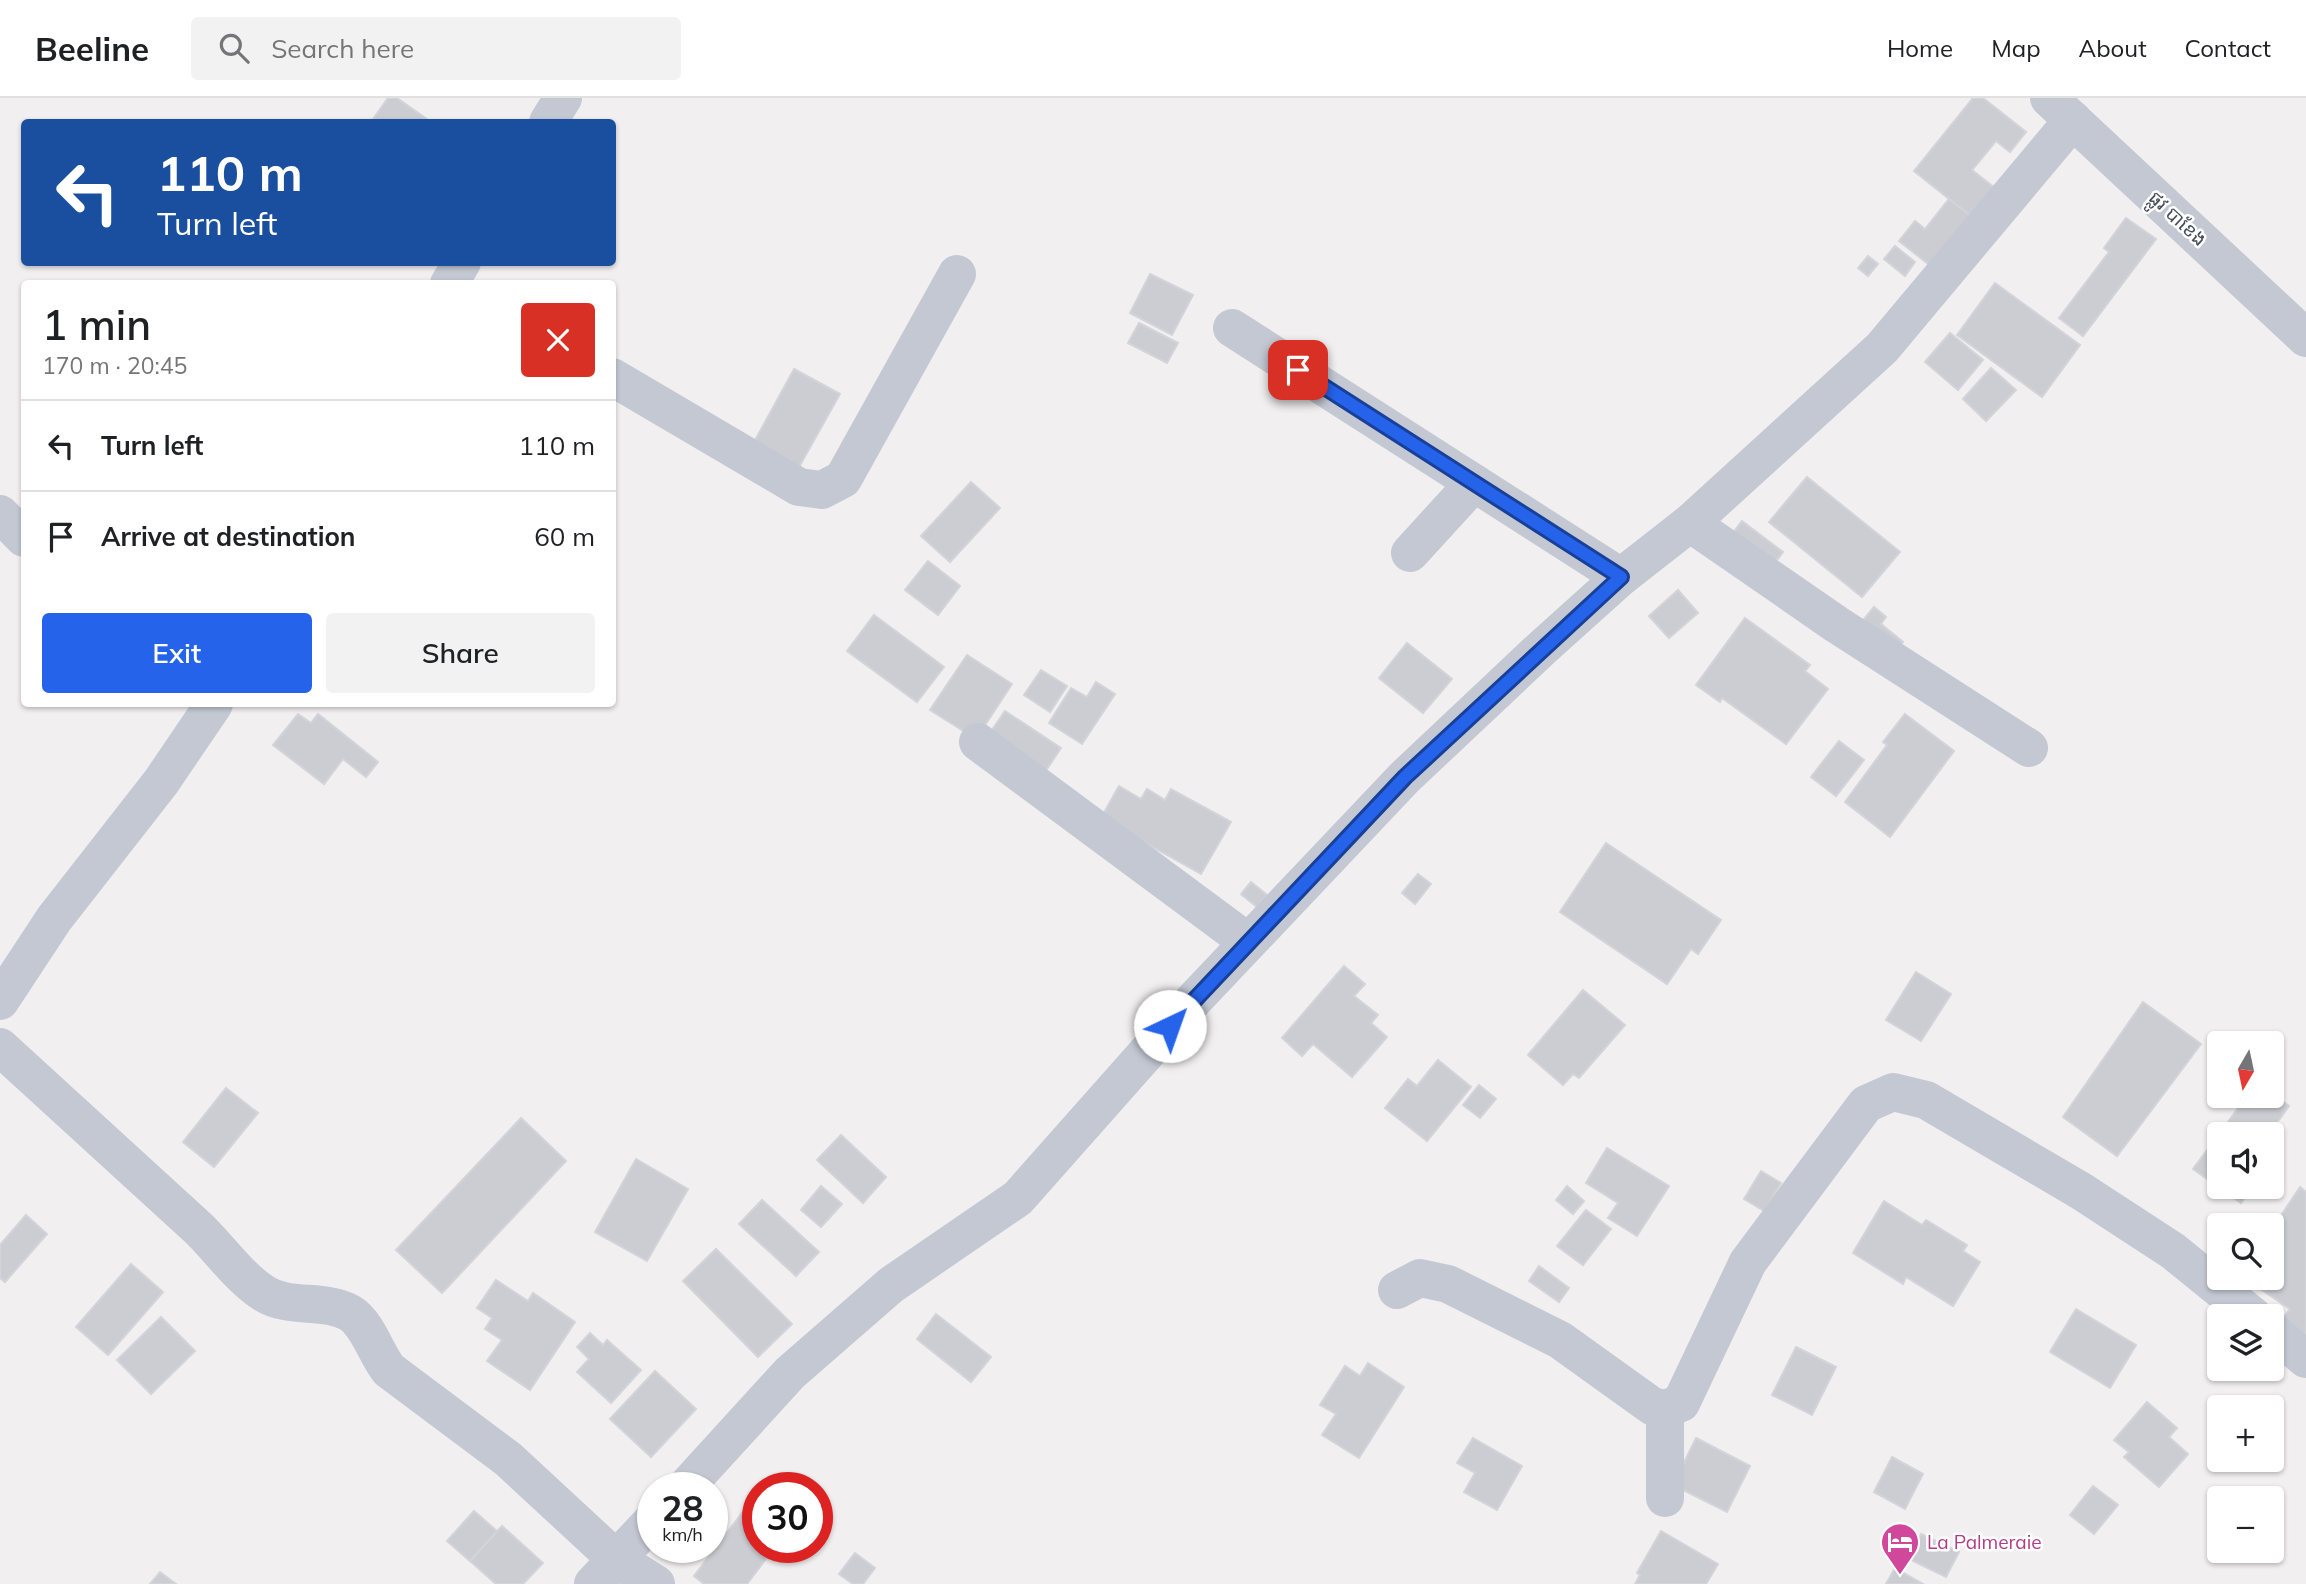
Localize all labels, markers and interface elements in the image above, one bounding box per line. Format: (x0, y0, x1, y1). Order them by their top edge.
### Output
search box (191, 17, 681, 80)
text: Beeline (35, 28, 149, 69)
icon: search (215, 29, 253, 67)
text: Search here (271, 32, 414, 65)
text: Home (1887, 33, 1953, 63)
text: Map (1991, 33, 2041, 63)
text: About (2079, 33, 2147, 63)
text: Contact (2185, 33, 2271, 63)
text: 110 m (157, 142, 303, 203)
icon: left (42, 147, 133, 238)
street label: ផ្លូវ បាខែង (2140, 185, 2212, 255)
text: Turn left (157, 203, 277, 243)
text: 1 min (42, 298, 151, 351)
button: close (521, 303, 595, 377)
pin (1268, 340, 1328, 400)
text: 170 m · 20:45 (42, 351, 187, 380)
icon: arrive (1279, 351, 1317, 389)
icon: left (42, 427, 80, 465)
text: Turn left (101, 429, 203, 462)
text: 110 m (519, 429, 595, 462)
icon: arrive (42, 518, 80, 556)
text: Arrive at destination (101, 520, 356, 553)
text: 60 m (534, 520, 595, 553)
button: Exit (42, 613, 312, 693)
button: Share (326, 613, 595, 693)
position arrow (1133, 989, 1207, 1063)
north arrow (2207, 1031, 2284, 1108)
map controls (2207, 1031, 2284, 1563)
button: sound (2207, 1122, 2284, 1199)
button: search (2207, 1213, 2284, 1290)
button: layers (2207, 1304, 2284, 1381)
button: + (2207, 1395, 2284, 1472)
speed limit sign: 30 (742, 1472, 833, 1563)
text: 28 (661, 1486, 704, 1530)
button: − (2207, 1486, 2284, 1563)
hotel icon: La Palmeraie (1879, 1521, 1921, 1576)
text: km/h (662, 1523, 703, 1546)
place label: La Palmeraie (1927, 1530, 2042, 1554)

